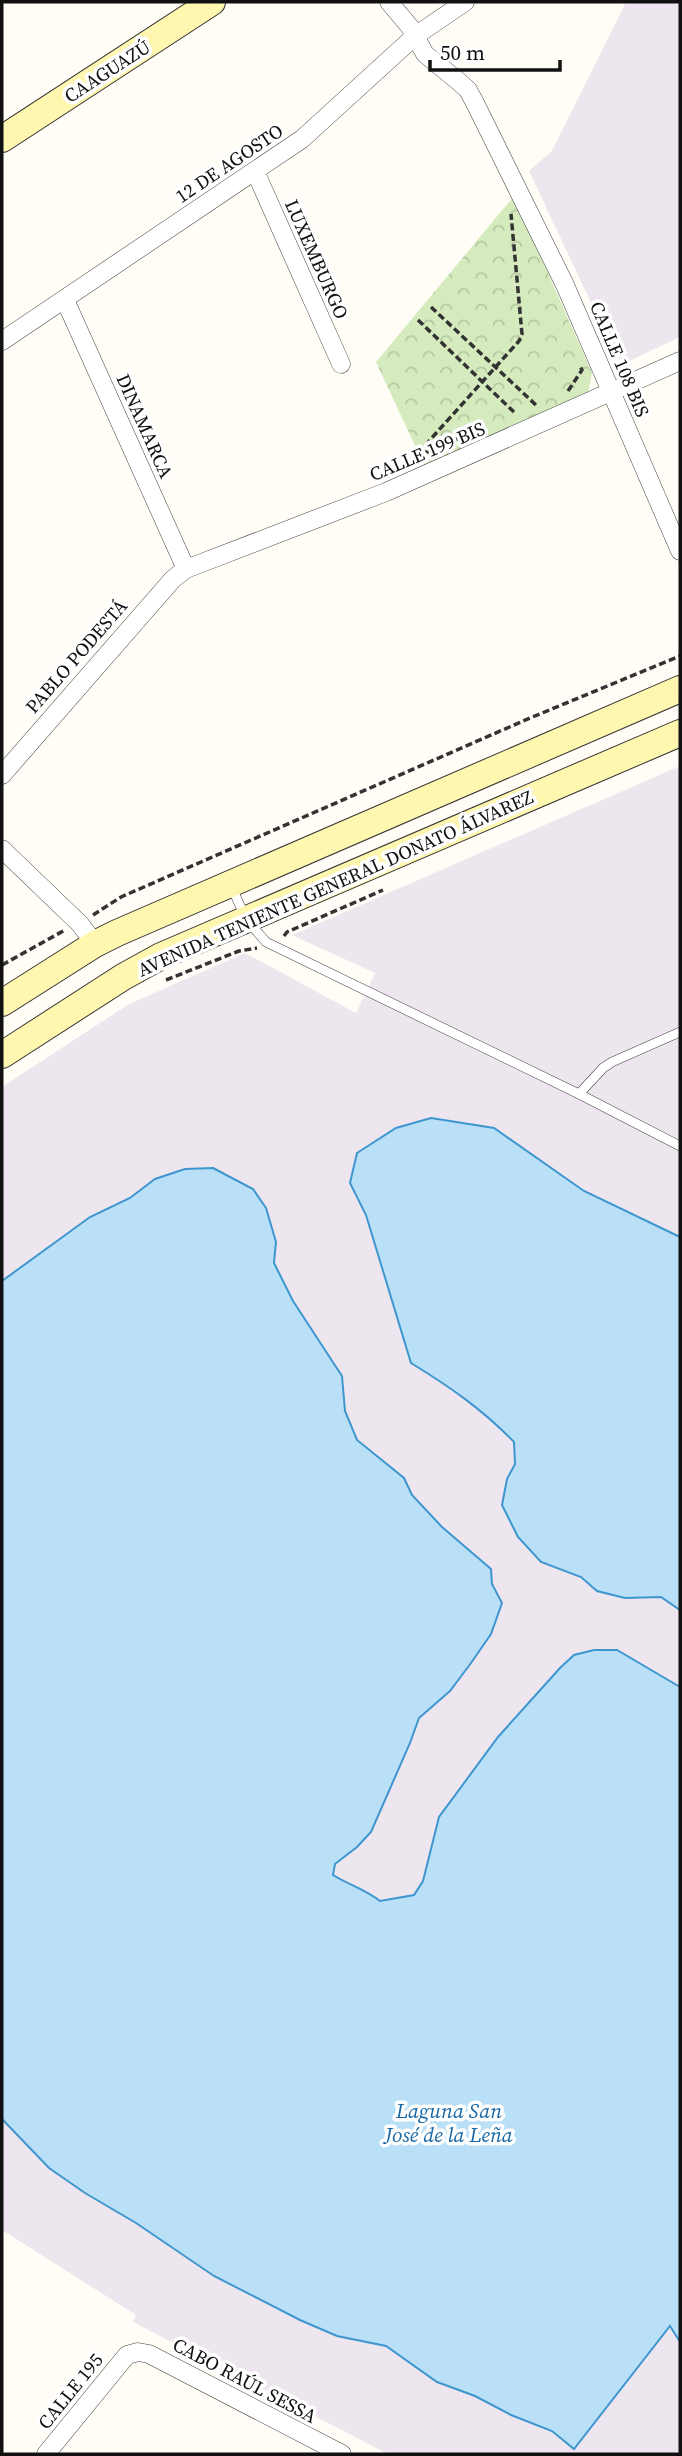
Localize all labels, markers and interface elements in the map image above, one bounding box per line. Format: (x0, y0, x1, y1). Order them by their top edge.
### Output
scale bar (430, 28, 560, 72)
street label: CAAGUAZÚ (59, 33, 155, 109)
text: 50 m (440, 38, 485, 67)
street label: 12 DE AGOSTO (170, 117, 288, 209)
street label: LUXEMBURGO (279, 195, 355, 323)
street label: CALLE 108 BIS (584, 297, 656, 421)
street label: DINAMARCA (110, 370, 180, 483)
street label: CALLE 199 BIS (365, 415, 489, 487)
street label: PABLO PODESTÁ (19, 593, 133, 719)
street label: AVENIDA TENIENTE GENERAL DONATO ÁLVAREZ (133, 783, 537, 982)
water label: Laguna San José de la Leña (382, 2096, 513, 2149)
street label: CABO RAÚL SESSA (168, 2331, 322, 2429)
street label: CALLE 195 (31, 2348, 109, 2434)

